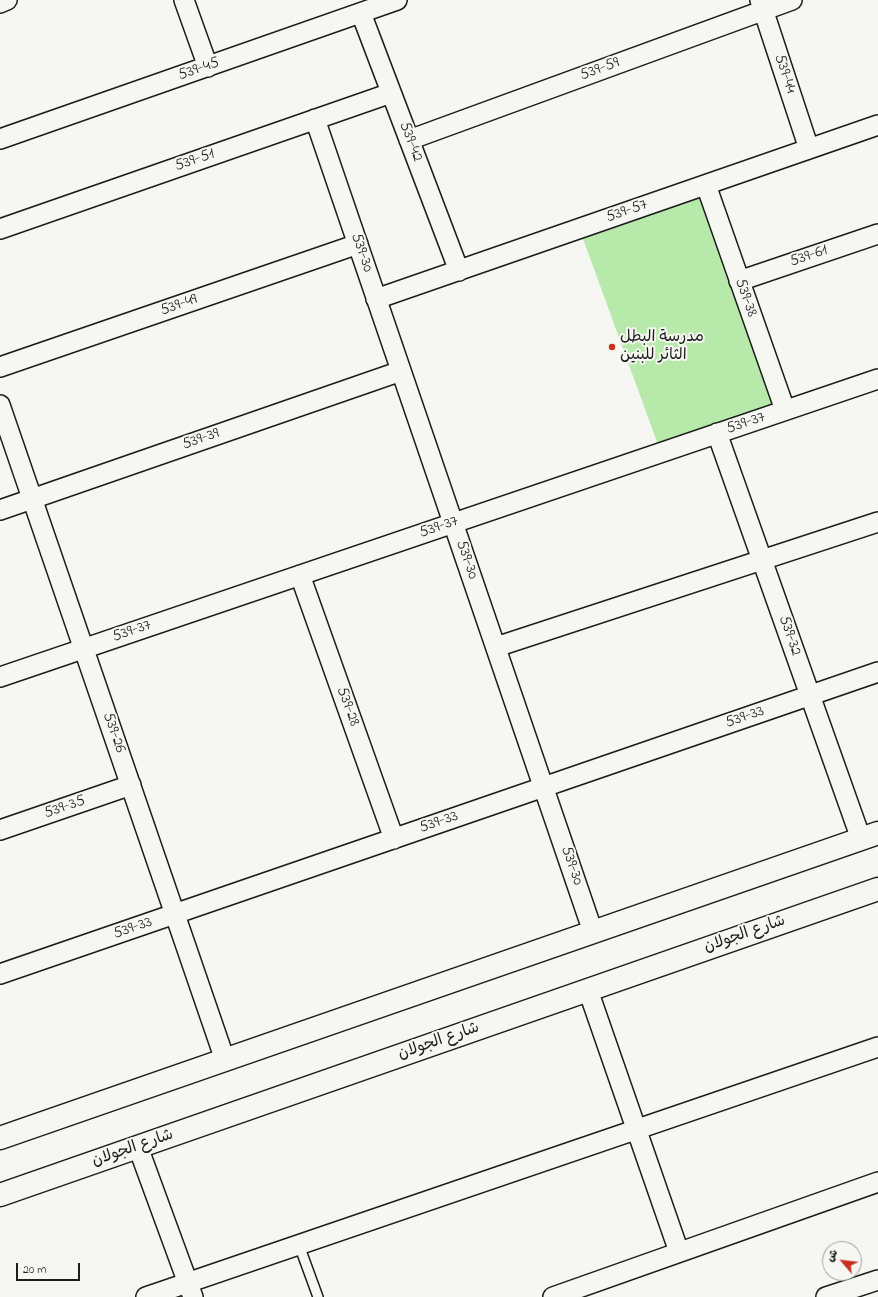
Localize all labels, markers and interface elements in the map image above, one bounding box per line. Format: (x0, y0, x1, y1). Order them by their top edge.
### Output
street label: 539-44 (769, 52, 799, 96)
street label: 539-45 (176, 54, 222, 86)
street label: 539-59 (578, 54, 622, 86)
street label: 539-42 (394, 119, 426, 165)
street label: 539-51 (173, 145, 217, 177)
street label: 539-57 (604, 196, 650, 228)
street label: 539-30 (345, 231, 377, 275)
street label: 539-61 (788, 242, 830, 272)
street label: 539-38 (730, 276, 760, 320)
street label: 539-49 (158, 291, 200, 321)
place label: مدرسة البطل الثائر للبنين (620, 328, 704, 366)
marker: مدرسة البطل الثائر للبنين (607, 342, 617, 352)
street label: 539-37 (724, 408, 768, 440)
street label: 539-39 (180, 425, 222, 455)
street label: 539-37 (417, 512, 461, 544)
street label: 539-30 (450, 538, 482, 582)
street label: 539-32 (773, 613, 805, 659)
street label: 539-37 (110, 616, 154, 648)
street label: 539-28 (331, 685, 363, 729)
street label: 539-33 (723, 702, 767, 734)
street label: 539-26 (97, 710, 129, 756)
street label: 539-35 (42, 792, 88, 824)
street label: 539-33 (417, 807, 461, 839)
street label: 539-30 (555, 844, 587, 888)
street label: شارع الجولان (702, 912, 788, 958)
street label: 539-33 (111, 913, 155, 945)
street label: شارع الجولان (396, 1019, 482, 1065)
street label: شارع الجولان (90, 1126, 176, 1172)
north arrow (822, 1241, 862, 1281)
text: ش (822, 1247, 842, 1265)
scale bar (18, 1255, 82, 1281)
text: 20 m (23, 1261, 46, 1279)

